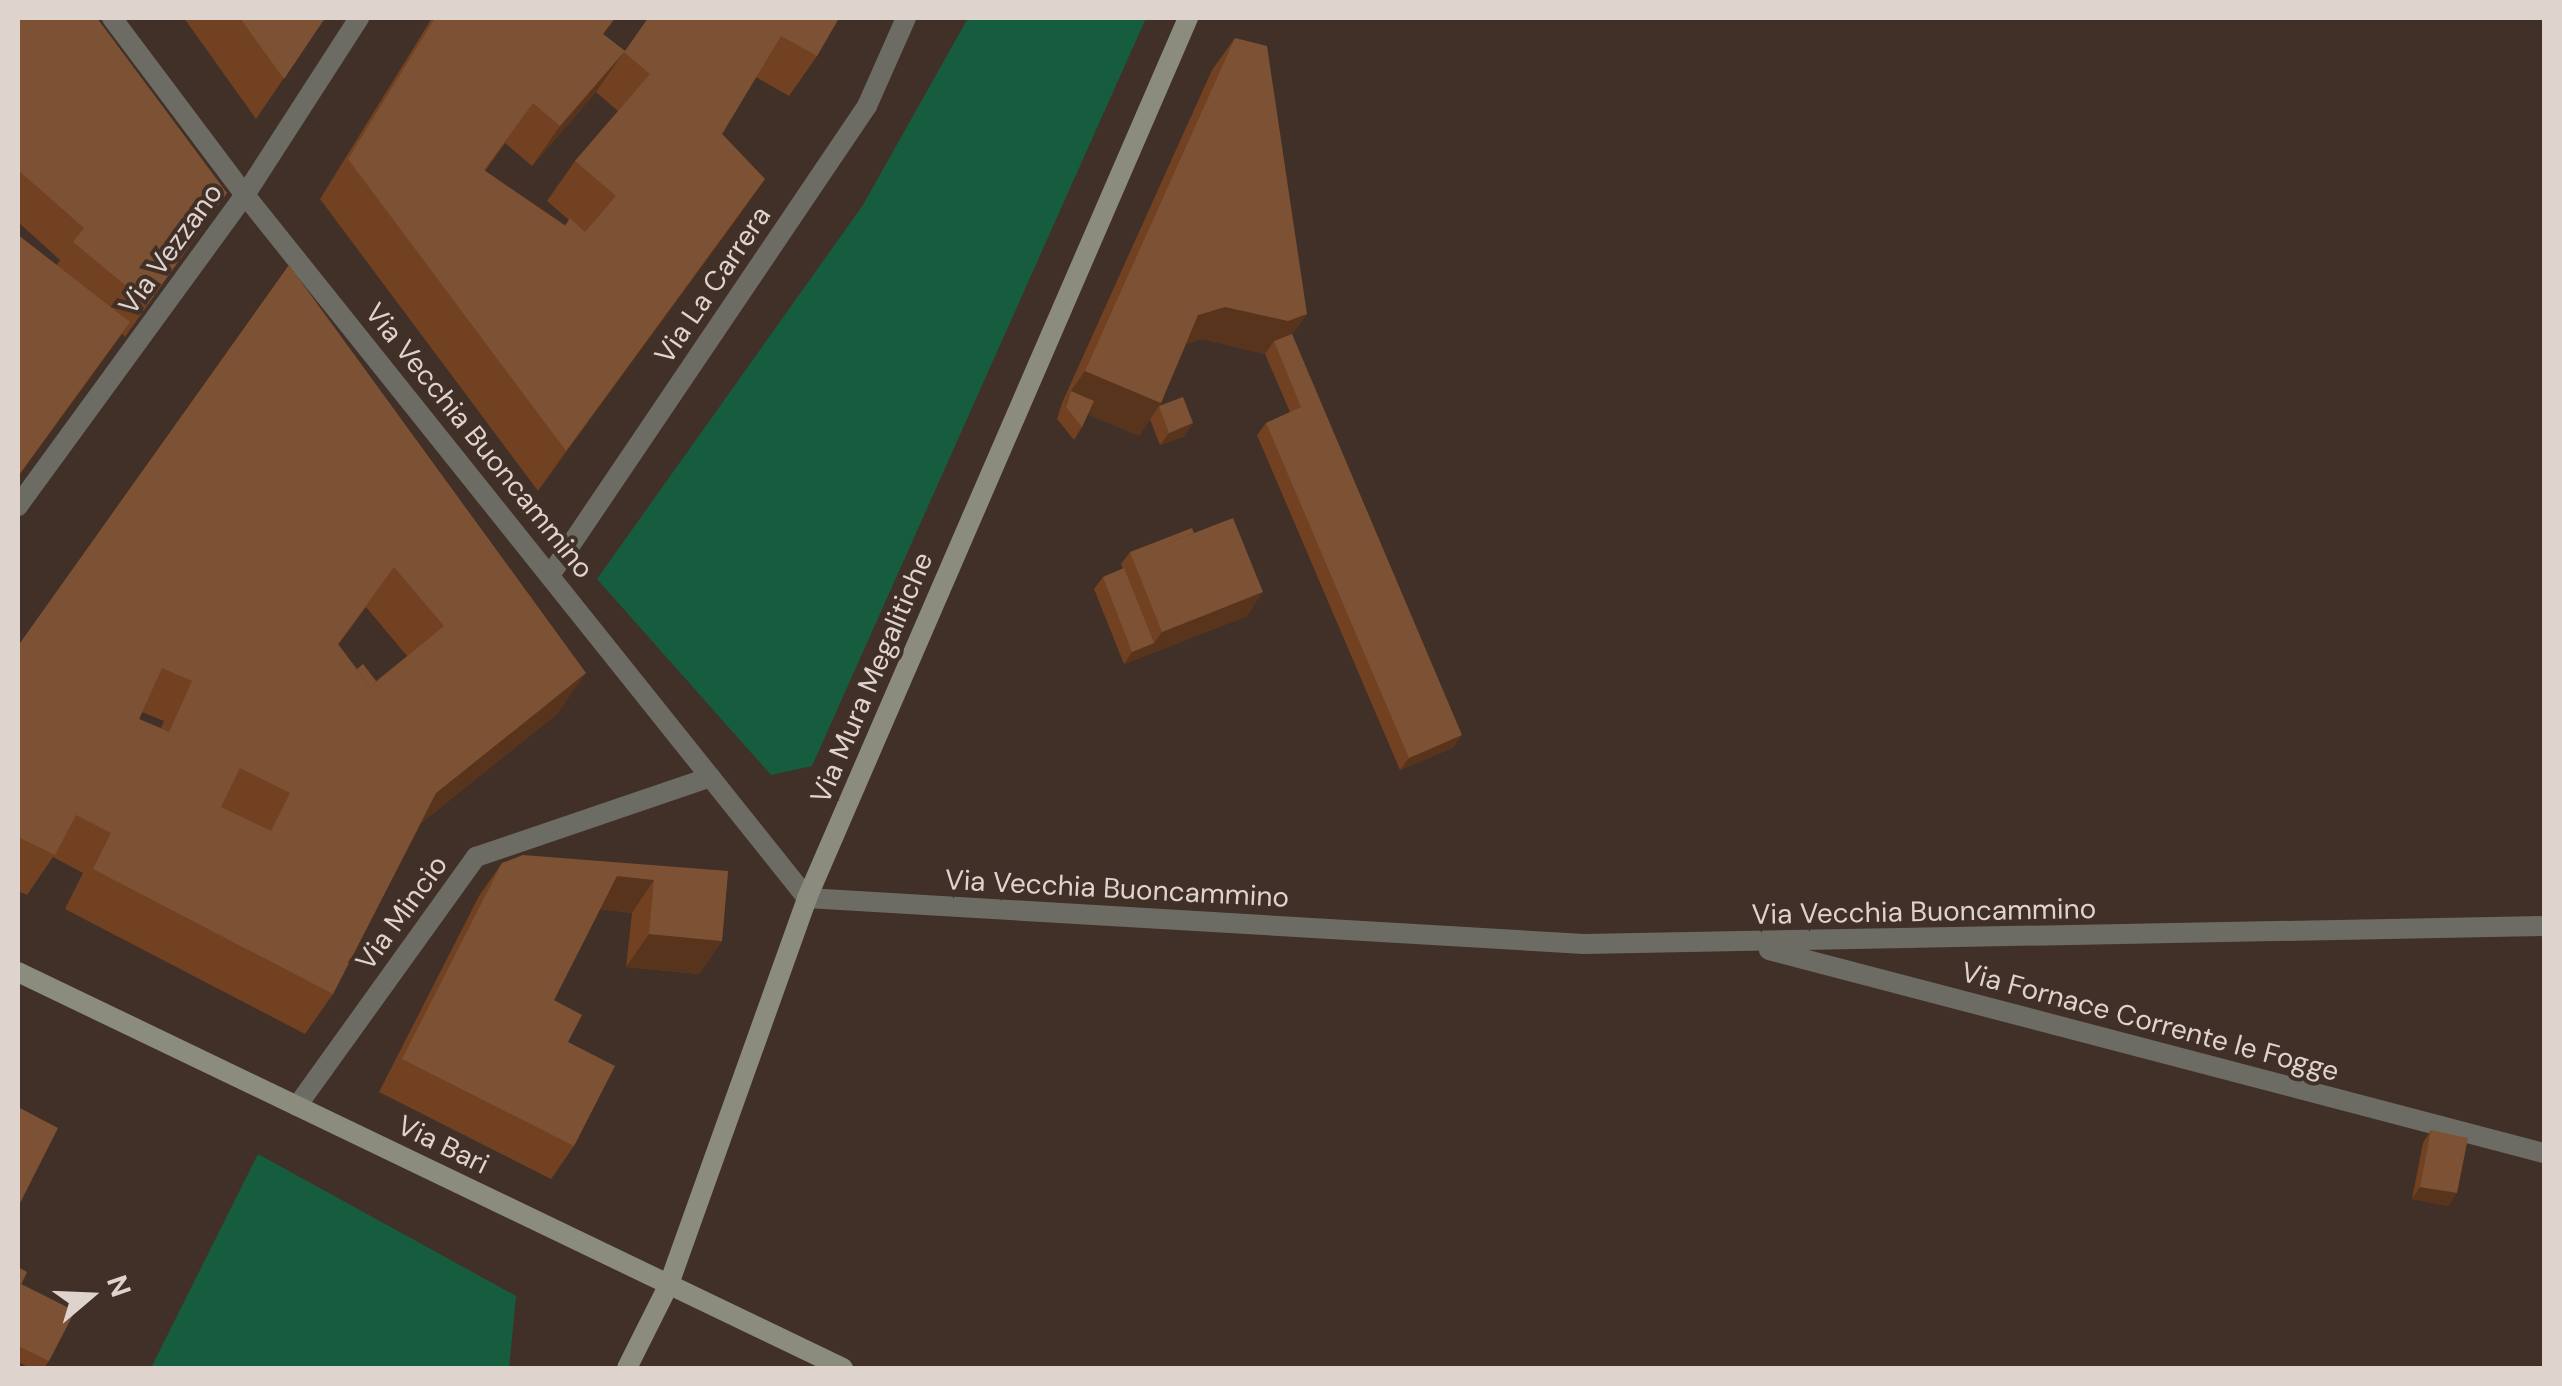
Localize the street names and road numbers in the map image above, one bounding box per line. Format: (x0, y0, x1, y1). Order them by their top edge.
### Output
street label: Via Vezzano (112, 177, 230, 321)
street label: Via La Carrera (648, 200, 778, 370)
street label: Via Vecchia Buoncammino (358, 297, 600, 585)
street label: Via Mura Megalitiche (804, 547, 940, 809)
street label: Via Mincio (349, 849, 455, 977)
street label: Via Vecchia Buoncammino (944, 863, 1290, 915)
street label: Via Vecchia Buoncammino (1751, 892, 2097, 932)
street label: Via Fornace Corrente le Fogge (1958, 955, 2342, 1089)
street label: Via Bari (392, 1109, 494, 1181)

